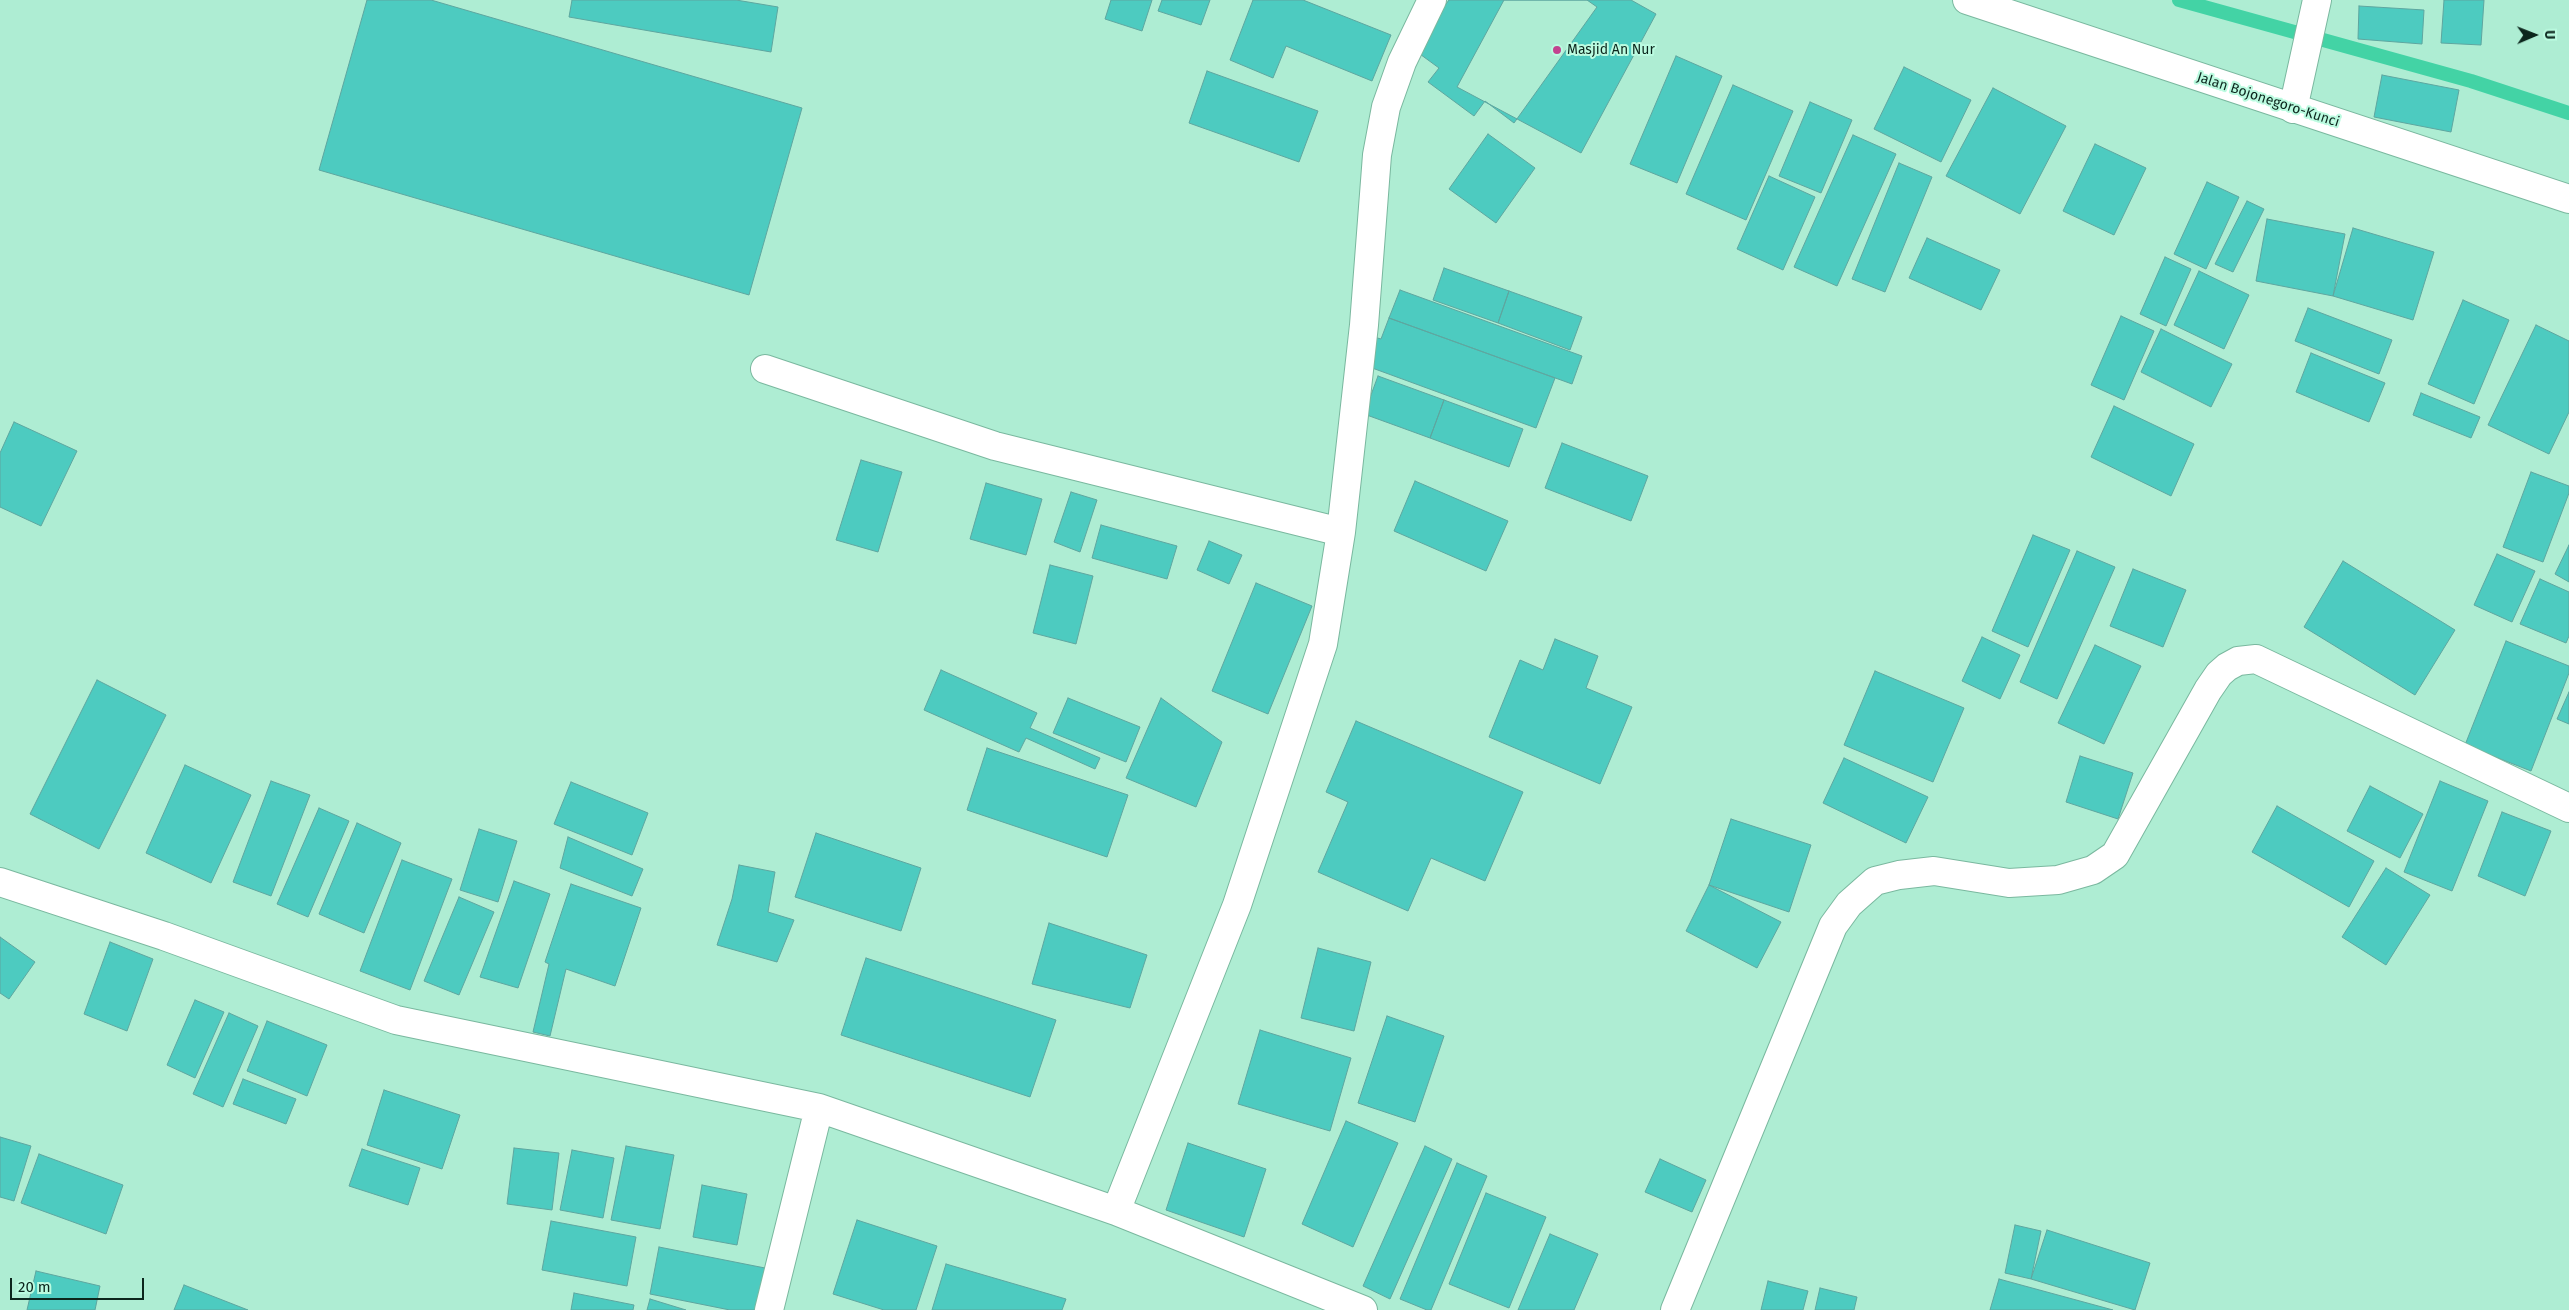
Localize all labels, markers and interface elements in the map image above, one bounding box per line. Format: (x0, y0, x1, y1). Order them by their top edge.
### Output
north arrow (2509, 10, 2559, 60)
text: U (2541, 30, 2558, 39)
place label: Masjid An Nur (1567, 42, 1655, 58)
marker: Masjid An Nur (1551, 44, 1563, 56)
street label: Jalan Bojonegoro-Kunci (2195, 69, 2341, 131)
scale bar (12, 1268, 146, 1300)
text: 20 m (18, 1278, 51, 1296)

